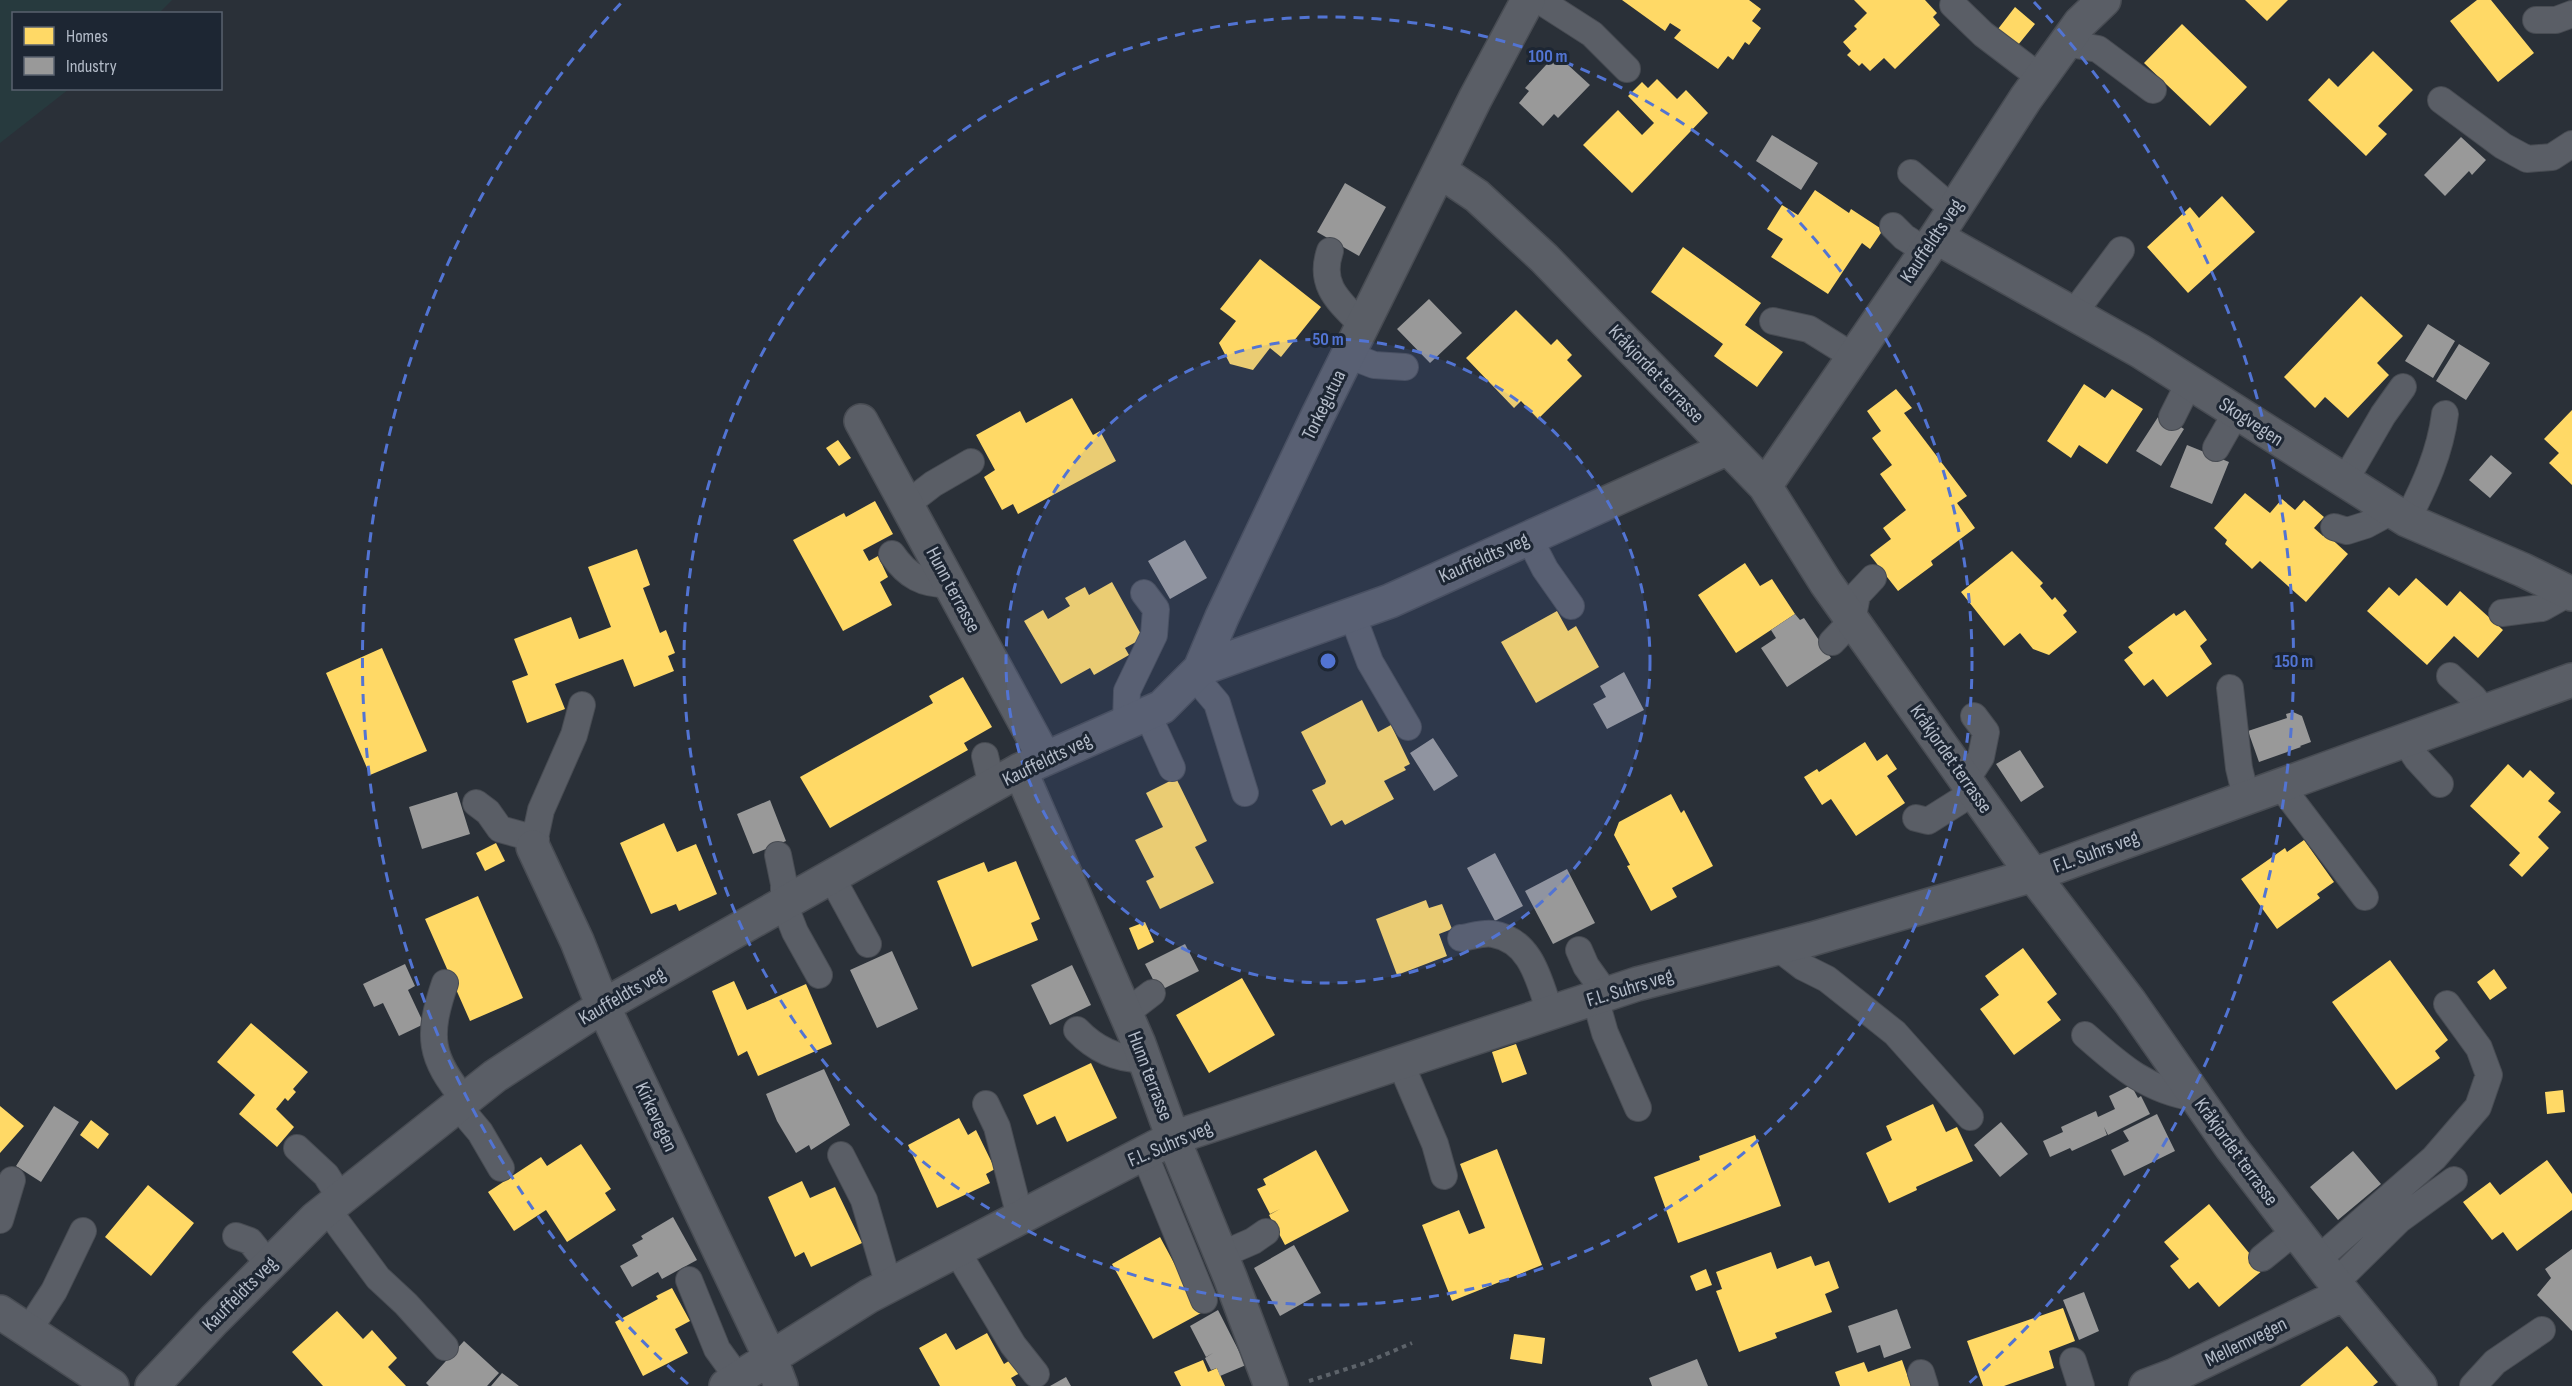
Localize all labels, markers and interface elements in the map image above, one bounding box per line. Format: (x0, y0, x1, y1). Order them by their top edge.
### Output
legend (12, 12, 222, 90)
text: Homes (66, 26, 108, 47)
text: 100 m (1529, 46, 1568, 67)
text: Industry (66, 56, 117, 77)
street label: Kauffeldts veg (1895, 194, 1969, 288)
street label: Kråkjordet terrasse (1603, 320, 1709, 428)
text: 50 m (1312, 329, 1344, 350)
street label: Torkegutua (1297, 366, 1351, 444)
street label: Skogvegen (2214, 392, 2288, 452)
street label: Kauffeldts veg (1435, 527, 1533, 588)
street label: Hunn terrasse (920, 543, 986, 637)
centre of rings (1318, 651, 1338, 671)
text: 150 m (2275, 651, 2313, 672)
street label: Kråkjordet terrasse (1905, 700, 1997, 818)
street label: Kauffeldts veg (999, 728, 1095, 792)
street label: F.L. Suhrs veg (2050, 825, 2142, 879)
street label: Kauffeldts veg (574, 962, 670, 1030)
street label: F.L. Suhrs veg (1584, 963, 1676, 1013)
street label: Hunn terrasse (1122, 1028, 1178, 1124)
street label: Kirkevegen (630, 1078, 682, 1156)
street label: Kråkjordet terrasse (2189, 1093, 2283, 1211)
street label: F.L. Suhrs veg (1124, 1116, 1216, 1172)
street label: Kauffeldts veg (198, 1252, 282, 1336)
street label: Mellemvegen (2201, 1312, 2291, 1372)

